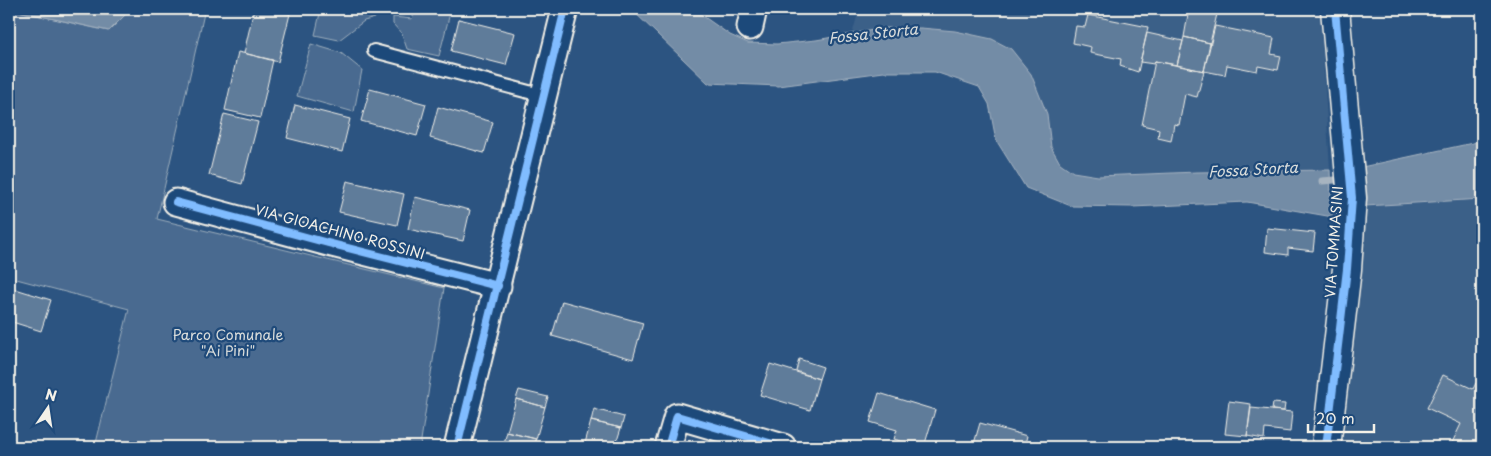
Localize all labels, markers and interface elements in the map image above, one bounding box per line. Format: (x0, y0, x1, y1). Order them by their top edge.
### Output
water label: Fossa Storta (827, 16, 919, 49)
water label: Fossa Storta (1207, 155, 1299, 182)
street label: VIA TOMMASINI (1319, 185, 1348, 299)
street label: VIA GIOACHINO ROSSINI (253, 199, 428, 264)
park label: Parco Comunale "Ai Pini" (173, 324, 284, 361)
text: N (43, 383, 59, 406)
north arrow (22, 384, 72, 434)
scale bar (1308, 401, 1375, 433)
text: 20 m (1316, 406, 1355, 429)

